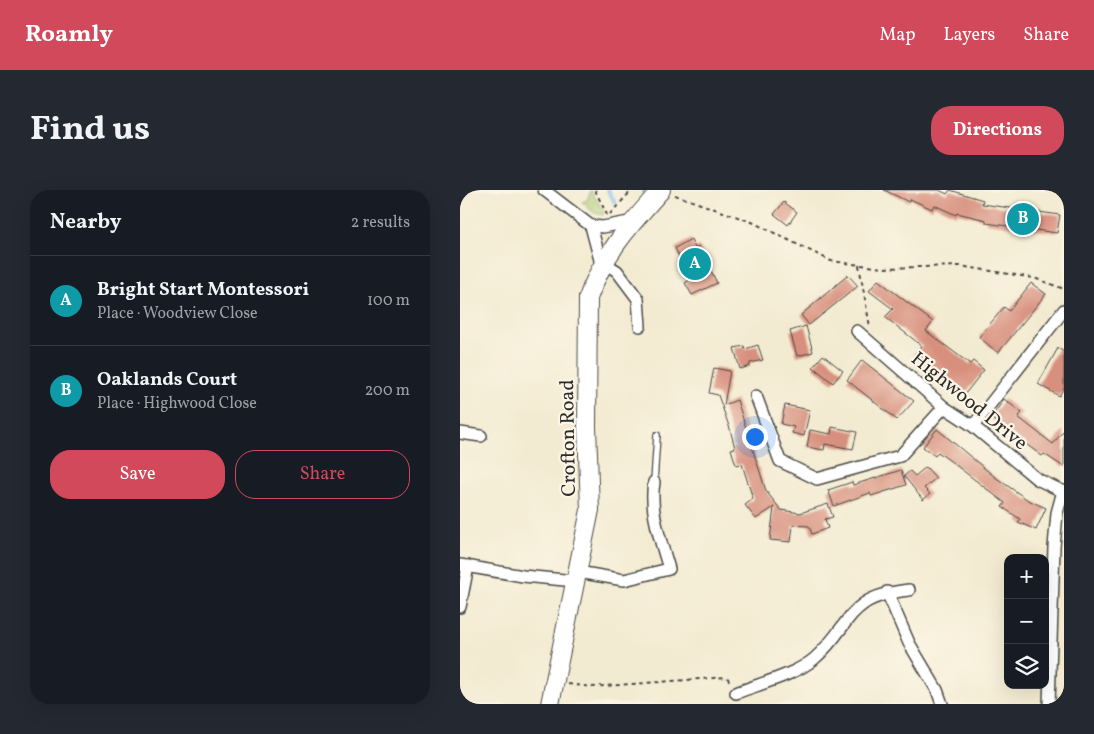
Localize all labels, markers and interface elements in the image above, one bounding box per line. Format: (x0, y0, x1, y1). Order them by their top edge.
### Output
text: Roamly (25, 18, 113, 52)
text: Map (879, 23, 915, 48)
text: Layers (943, 23, 995, 48)
text: Share (1023, 23, 1069, 48)
text: Find us (30, 106, 150, 154)
button: Directions (931, 106, 1064, 155)
pin: B (1007, 200, 1039, 238)
text: Nearby (50, 208, 121, 237)
text: 2 results (351, 212, 410, 234)
pin: A (679, 245, 711, 283)
text: Bright Start Montessori (97, 277, 309, 303)
text: A (60, 290, 72, 312)
text: 100 m (367, 290, 410, 312)
text: Place · Woodview Close (97, 303, 258, 325)
street label: Highwood Drive (904, 346, 1033, 457)
text: Oaklands Court (97, 367, 237, 393)
street label: Crofton Road (554, 379, 584, 497)
text: B (61, 380, 71, 402)
text: 200 m (365, 380, 410, 402)
text: Place · Highwood Close (97, 393, 257, 415)
your location (742, 424, 768, 450)
button: Save (50, 450, 225, 499)
button: Share (235, 450, 410, 499)
map controls (1004, 554, 1049, 689)
button: + (1004, 554, 1049, 599)
button: − (1004, 599, 1049, 644)
button: layers (1004, 644, 1049, 689)

